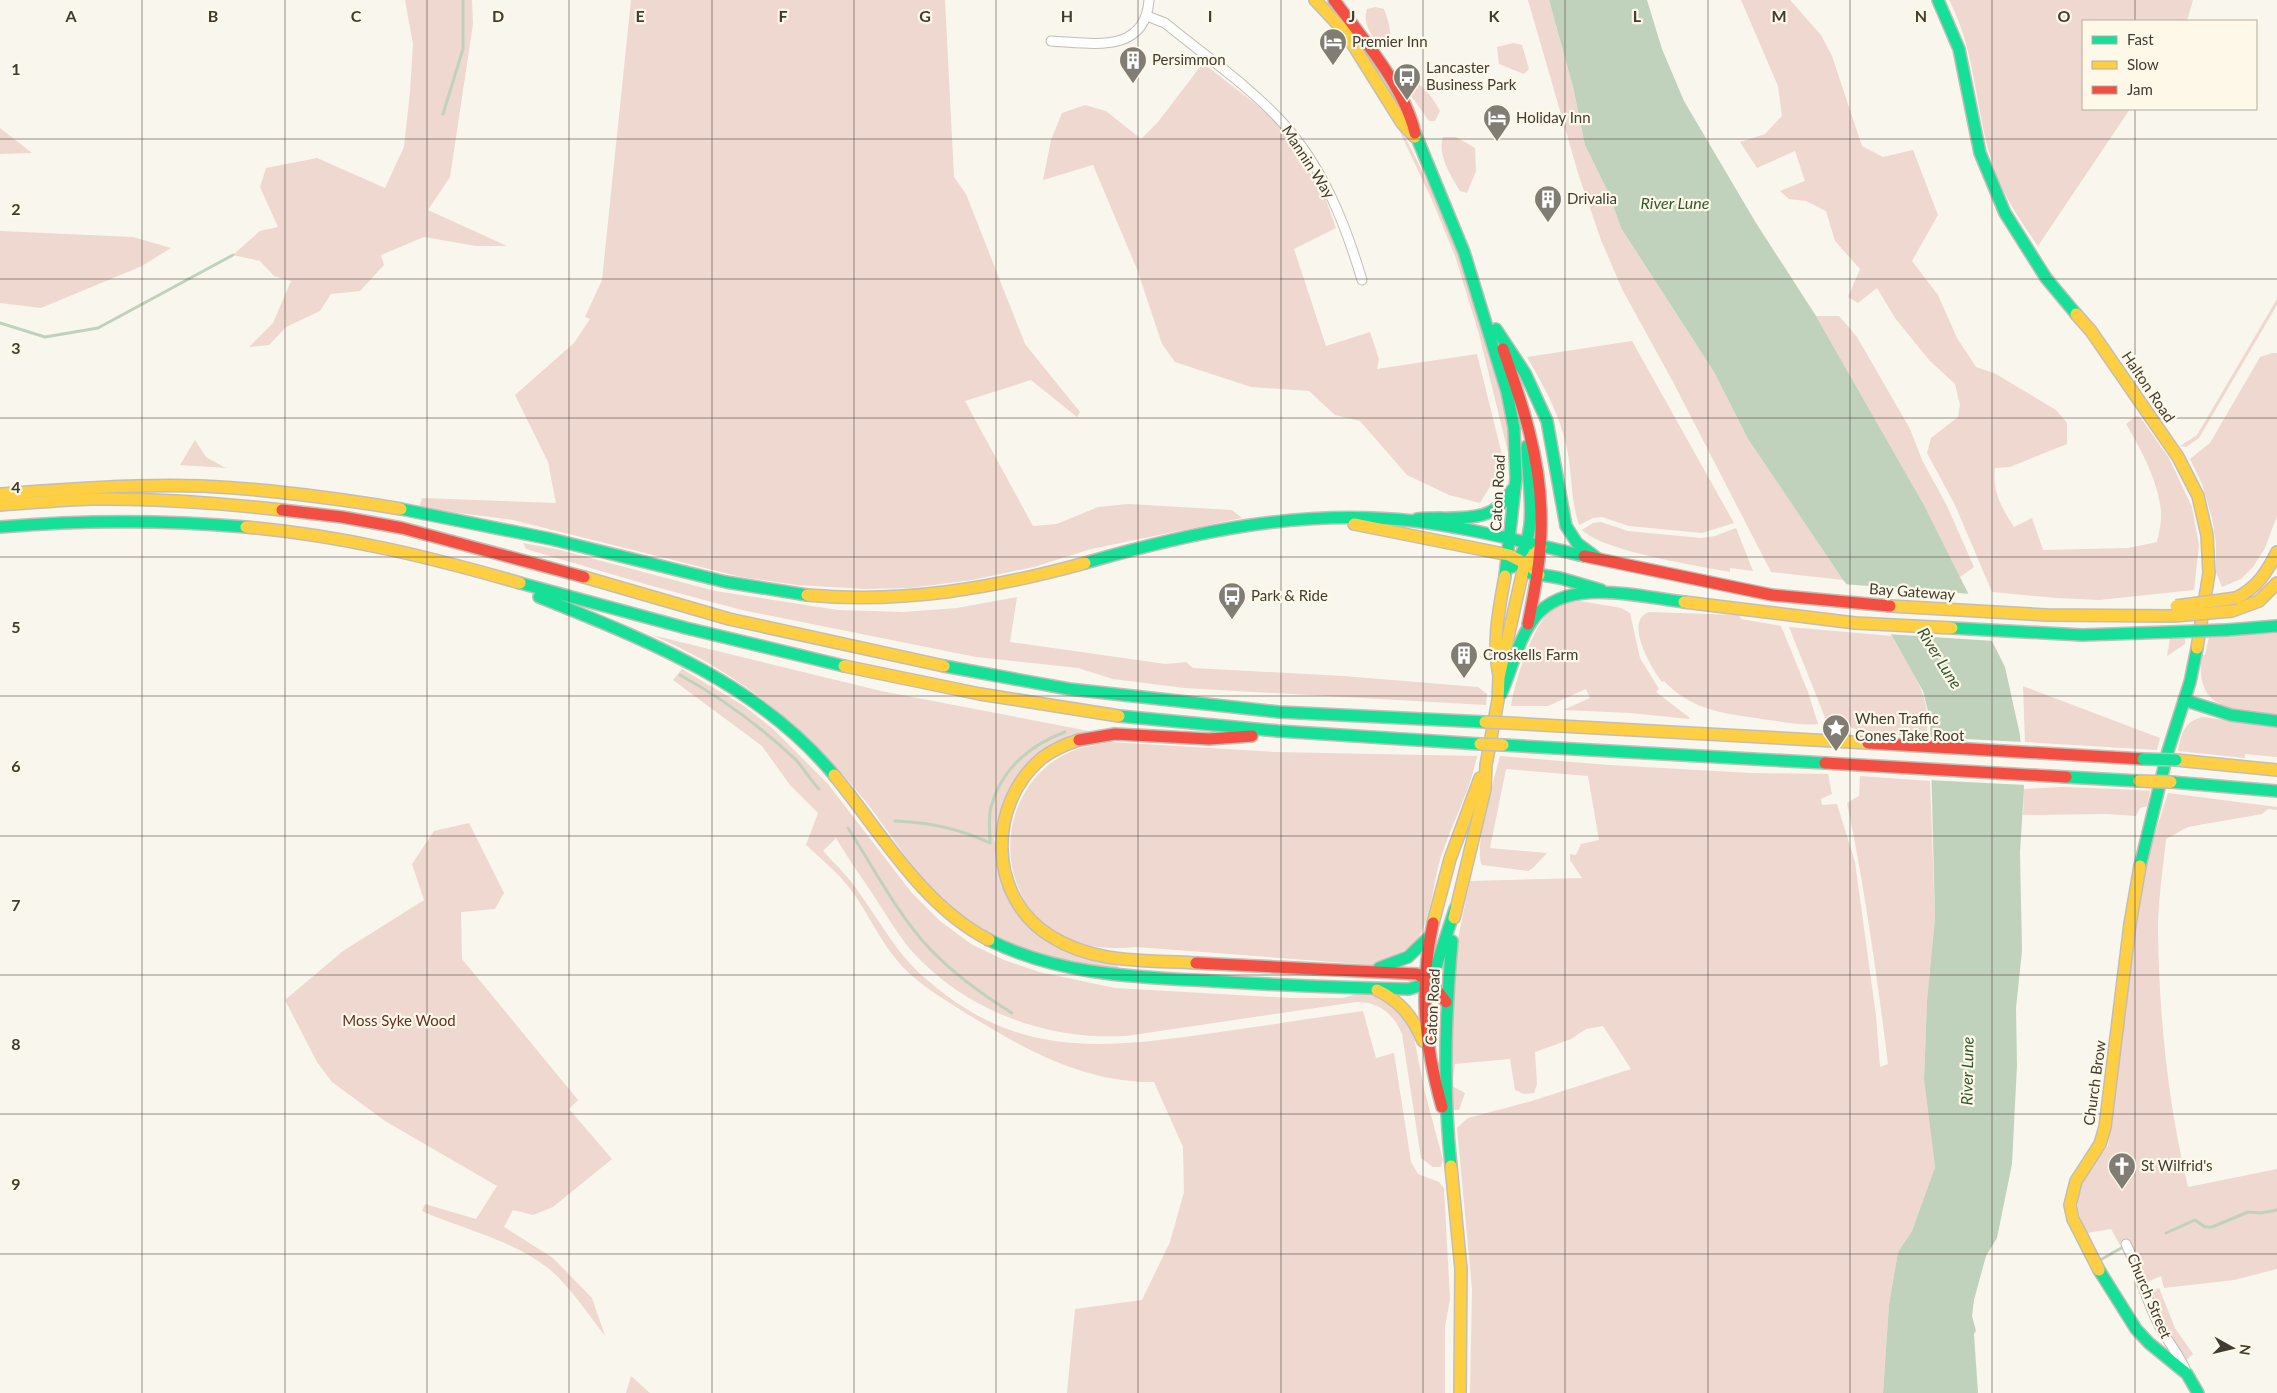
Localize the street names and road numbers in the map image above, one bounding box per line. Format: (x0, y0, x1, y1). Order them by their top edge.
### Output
street label: Mannin Way (1279, 122, 1339, 201)
street label: Halton Road (2119, 348, 2179, 425)
street label: Caton Road (1486, 454, 1508, 532)
street label: Bay Gateway (1868, 579, 1956, 603)
street label: Caton Road (1421, 968, 1443, 1046)
street label: Church Brow (2079, 1039, 2109, 1127)
street label: Church Street (2124, 1250, 2176, 1341)

